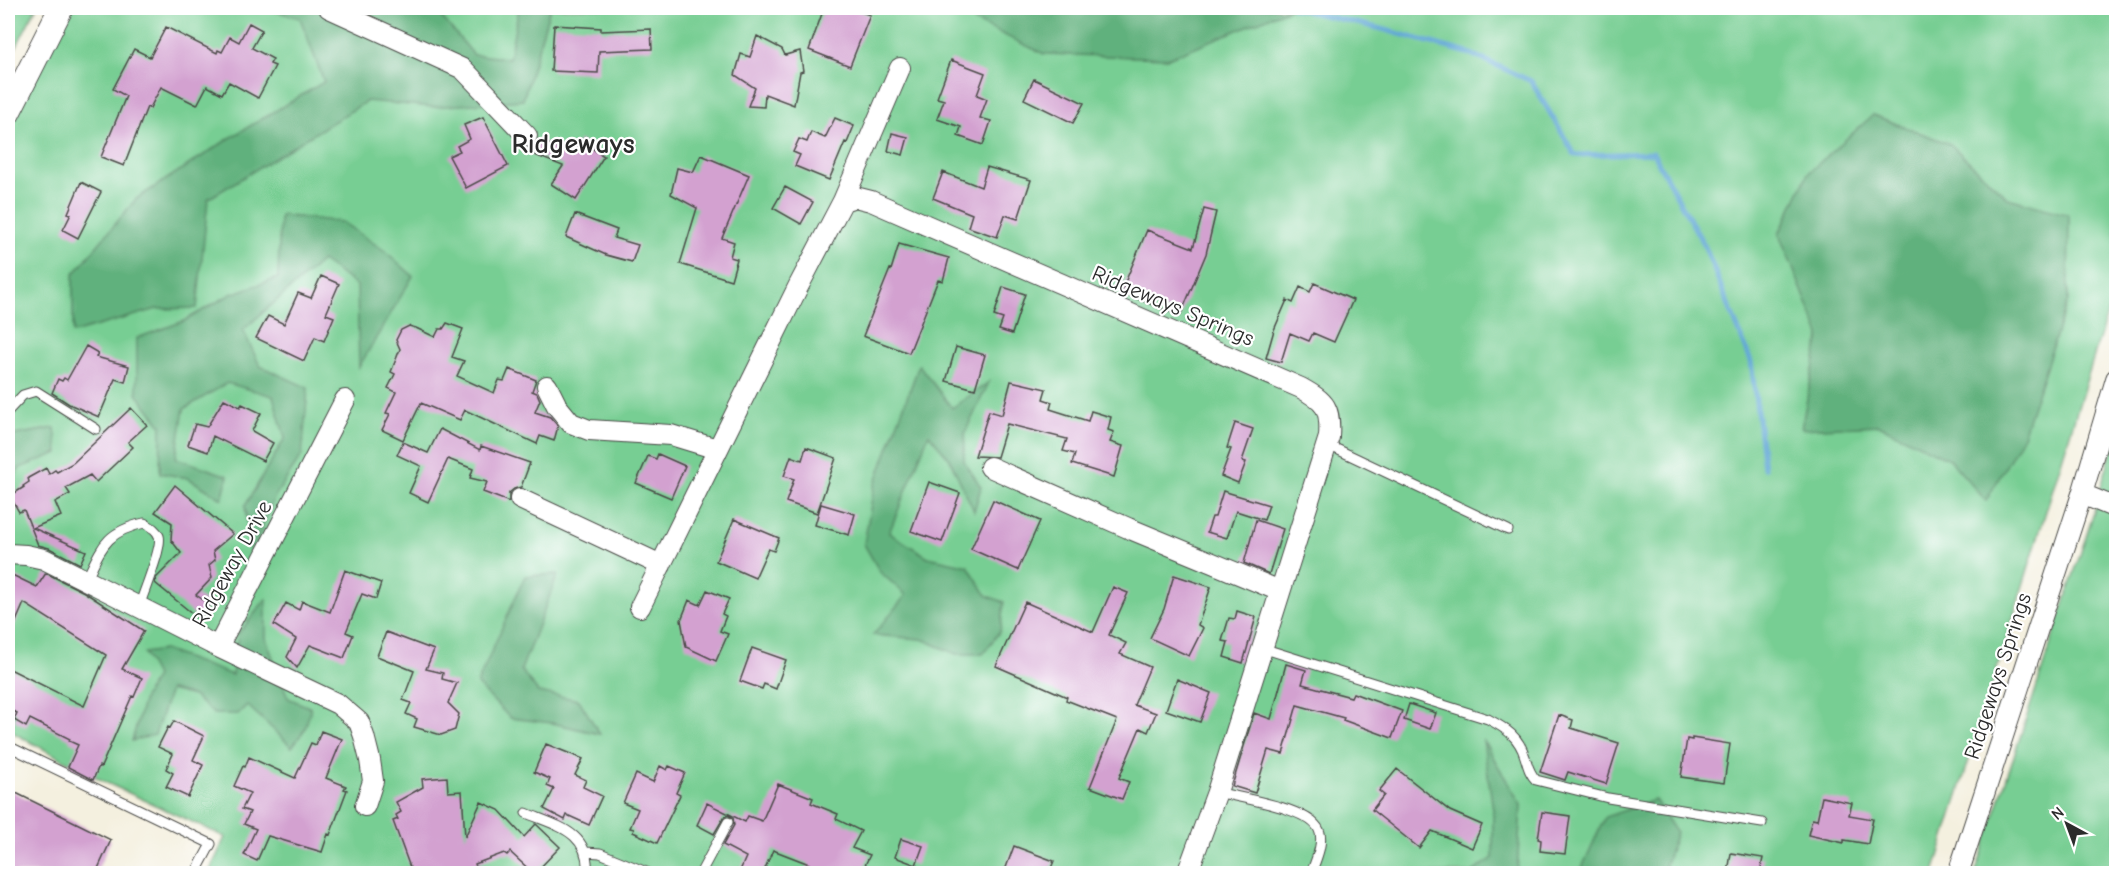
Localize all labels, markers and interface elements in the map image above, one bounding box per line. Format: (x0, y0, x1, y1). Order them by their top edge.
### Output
district label: Ridgeways (511, 128, 635, 160)
street label: Ridgeways Springs (1088, 260, 1258, 352)
street label: Ridgeway Drive (186, 496, 278, 632)
street label: Ridgeways Springs (1959, 590, 2037, 762)
north arrow (2037, 794, 2097, 854)
text: N (2048, 803, 2068, 824)

